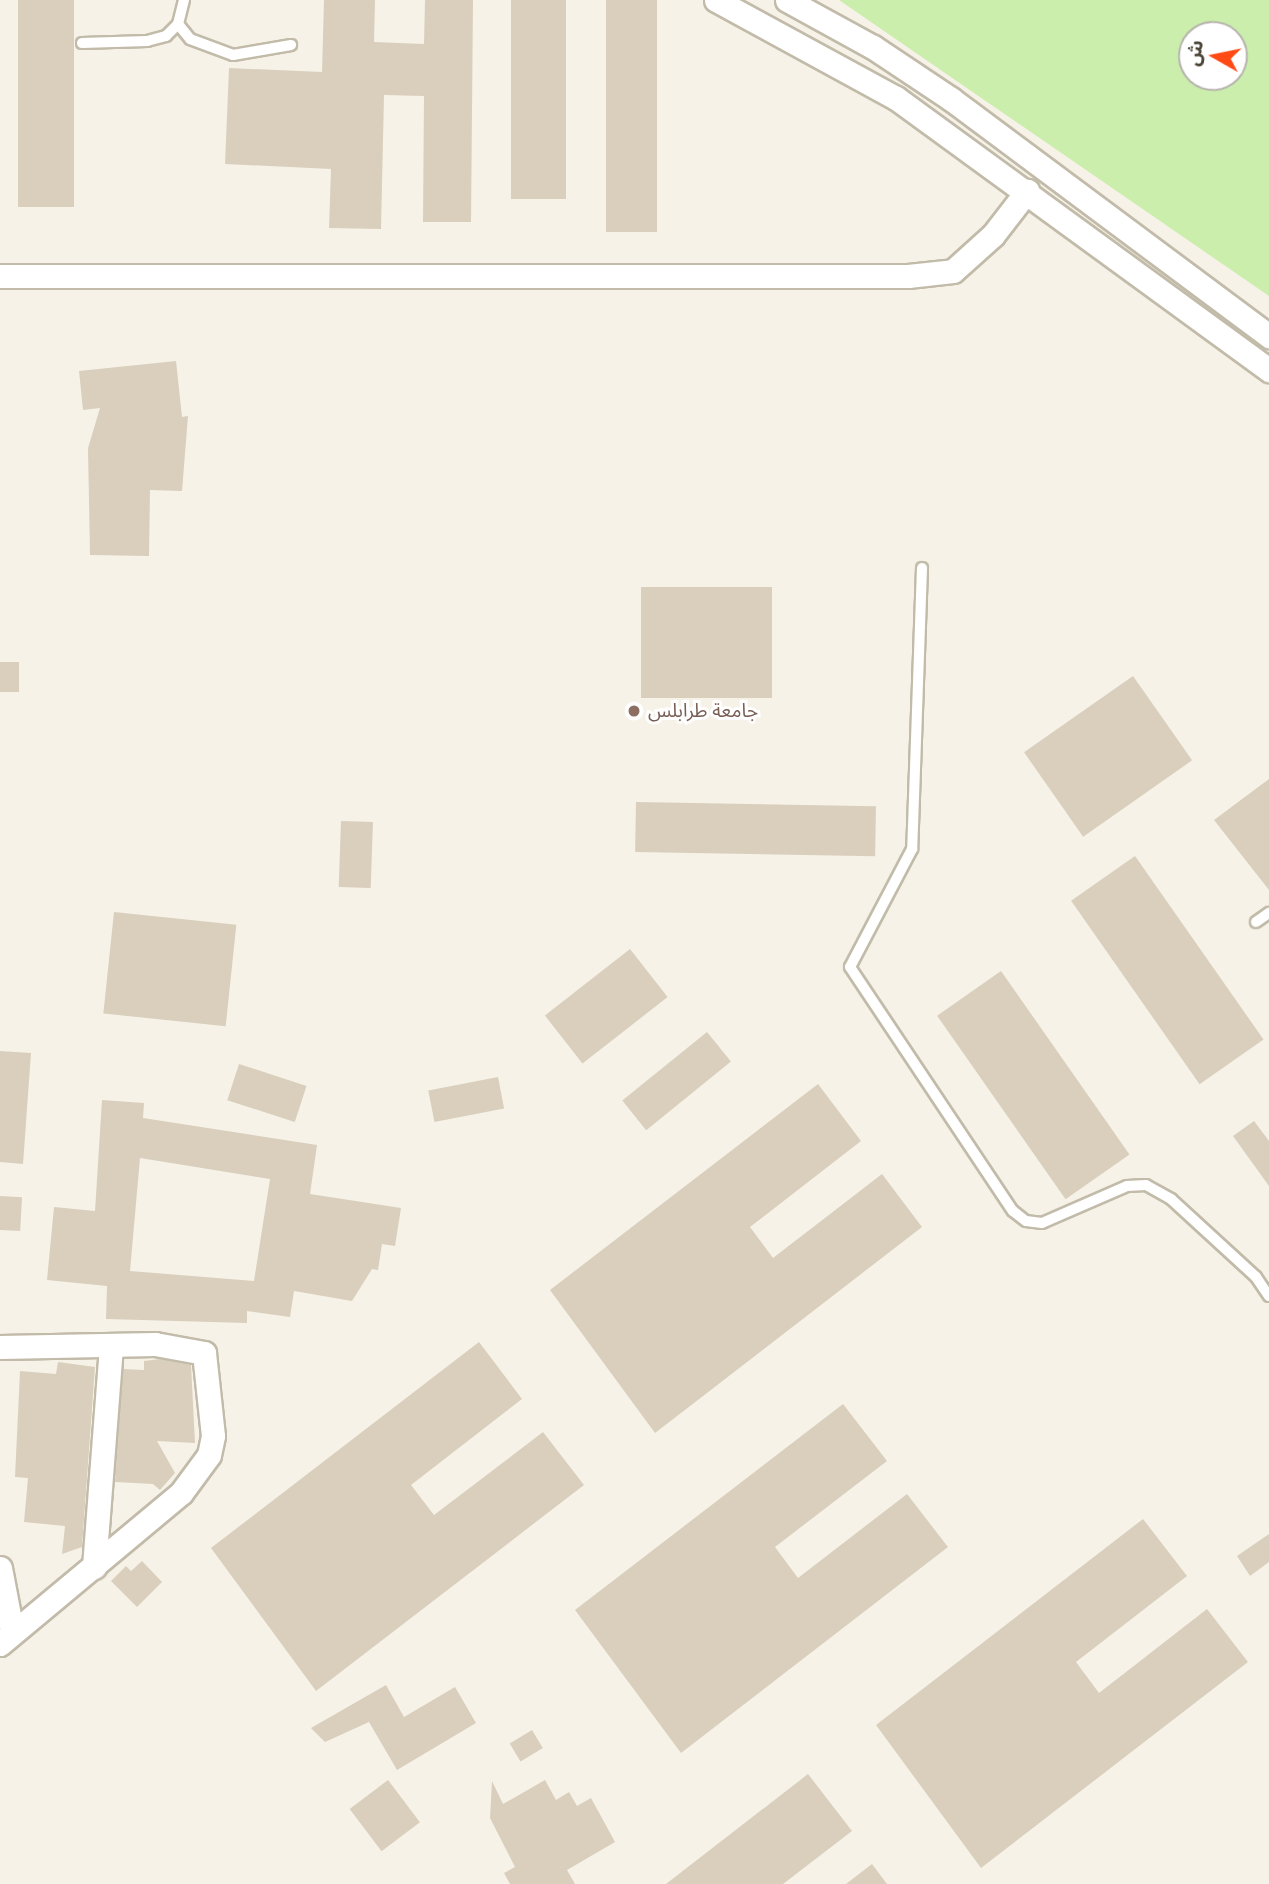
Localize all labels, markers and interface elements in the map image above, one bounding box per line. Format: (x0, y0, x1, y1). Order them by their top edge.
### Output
north arrow (1178, 21, 1248, 91)
text: ش (1179, 38, 1209, 68)
place label: جامعة طرابلس (648, 700, 758, 722)
marker: جامعة طرابلس (626, 703, 642, 719)

